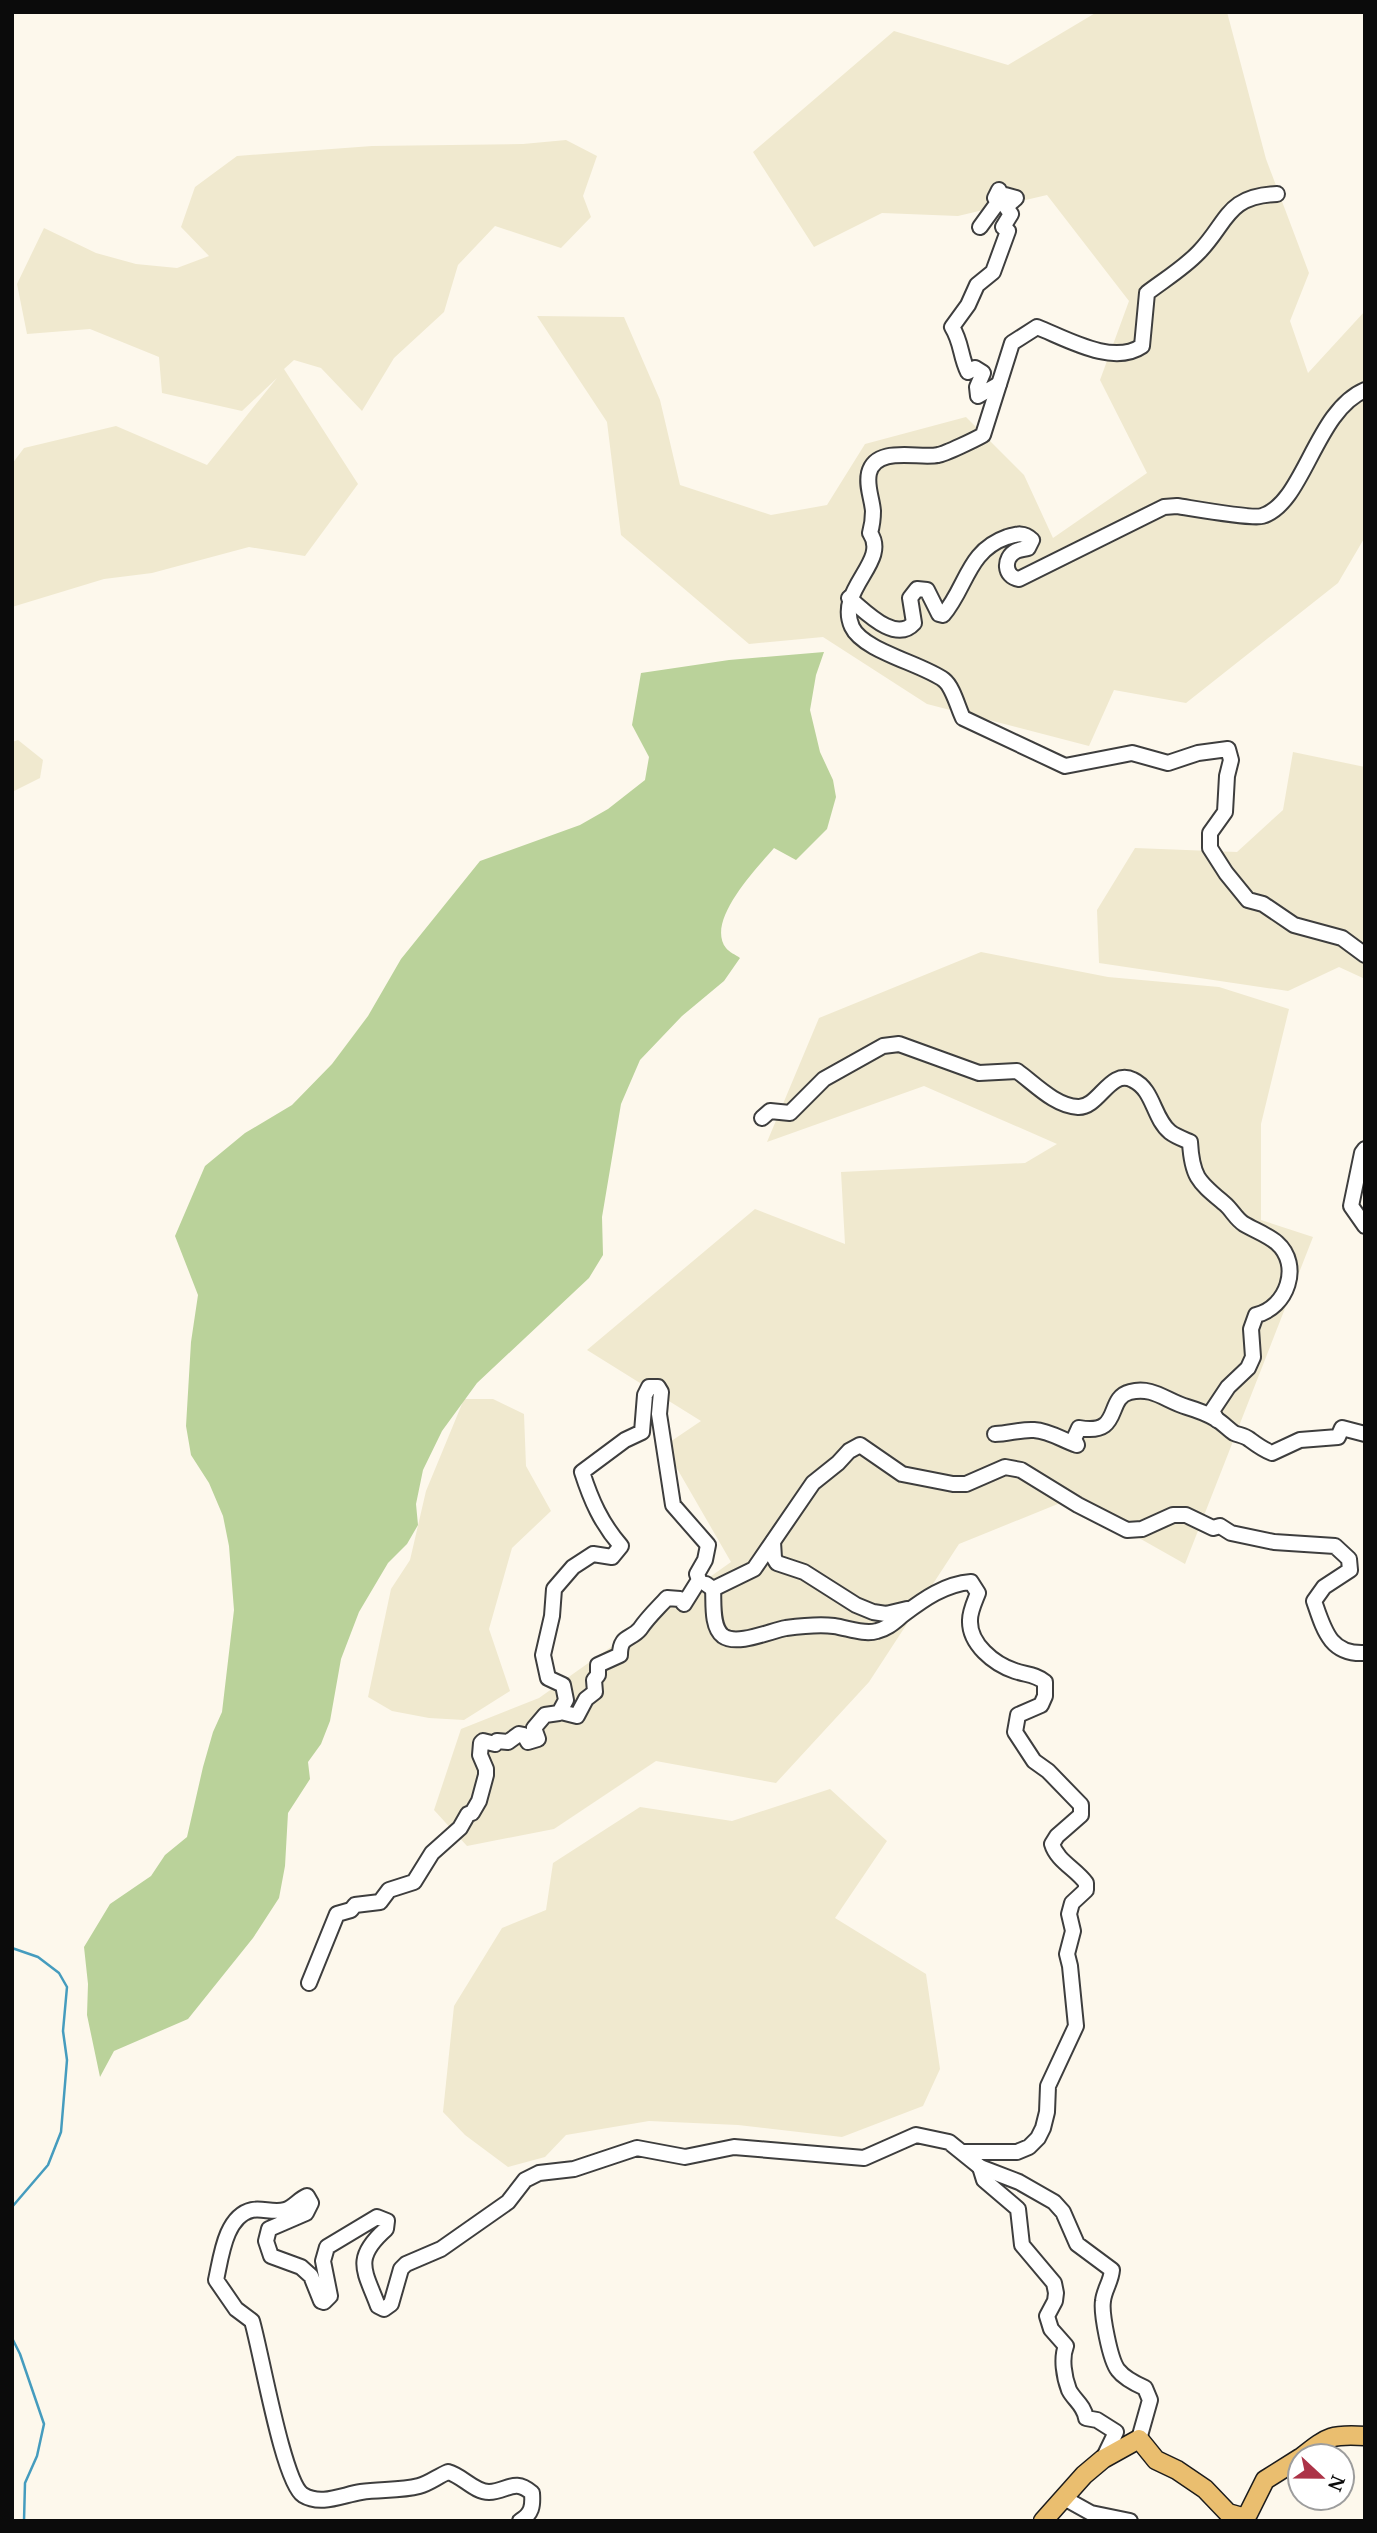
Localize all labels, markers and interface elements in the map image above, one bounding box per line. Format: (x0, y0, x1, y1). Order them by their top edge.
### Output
north arrow (1286, 2442, 1356, 2512)
text: N (1322, 2472, 1352, 2495)

